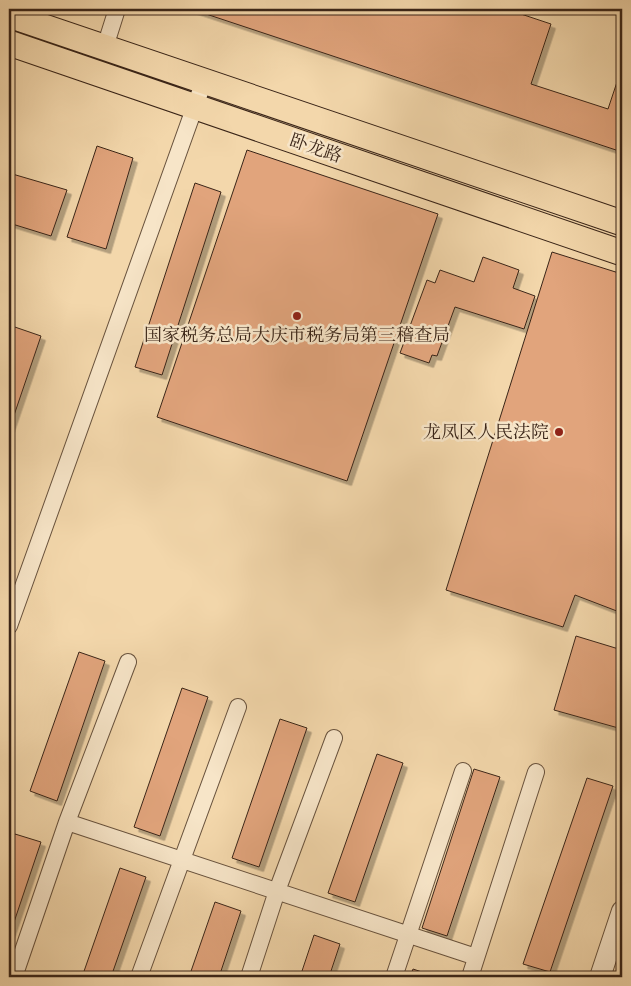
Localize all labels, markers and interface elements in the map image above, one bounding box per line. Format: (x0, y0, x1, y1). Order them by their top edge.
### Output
street label: 卧龙路 (286, 129, 345, 171)
marker: 国家税务总局大庆市税务局第三稽查局 (291, 310, 303, 322)
place label: 国家税务总局大庆市税务局第三稽查局 (144, 324, 450, 350)
place label: 龙凤区人民法院 (423, 421, 549, 447)
marker: 龙凤区人民法院 (553, 426, 565, 438)

